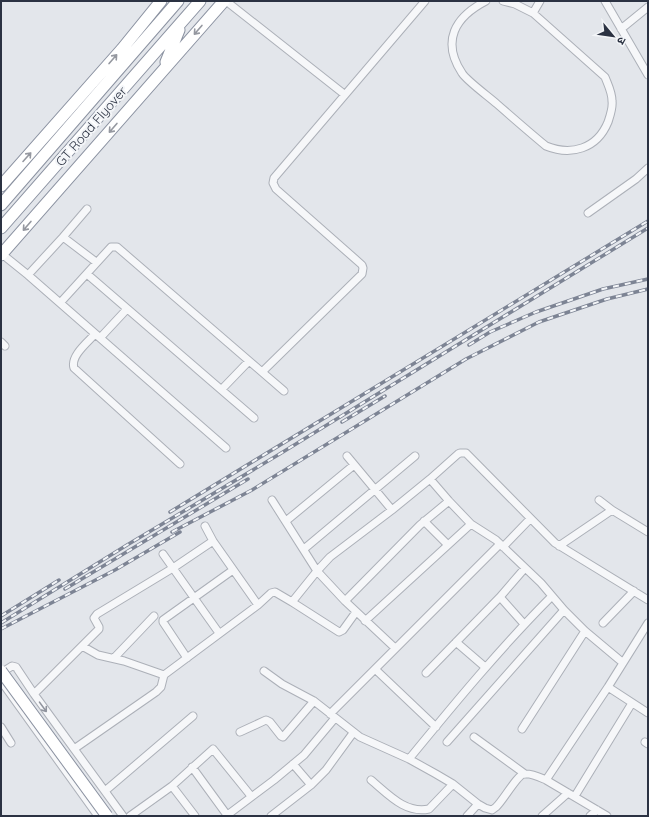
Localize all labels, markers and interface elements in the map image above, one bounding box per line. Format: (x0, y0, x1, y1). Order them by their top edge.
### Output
north arrow (593, 16, 633, 56)
one-way arrow (194, 25, 203, 35)
text: उ (614, 35, 629, 48)
one-way arrow (108, 54, 117, 64)
street label: GT Road Flyover (52, 83, 130, 169)
one-way arrow (108, 123, 117, 133)
one-way arrow (22, 152, 32, 162)
one-way arrow (22, 221, 32, 231)
one-way arrow (39, 701, 47, 712)

